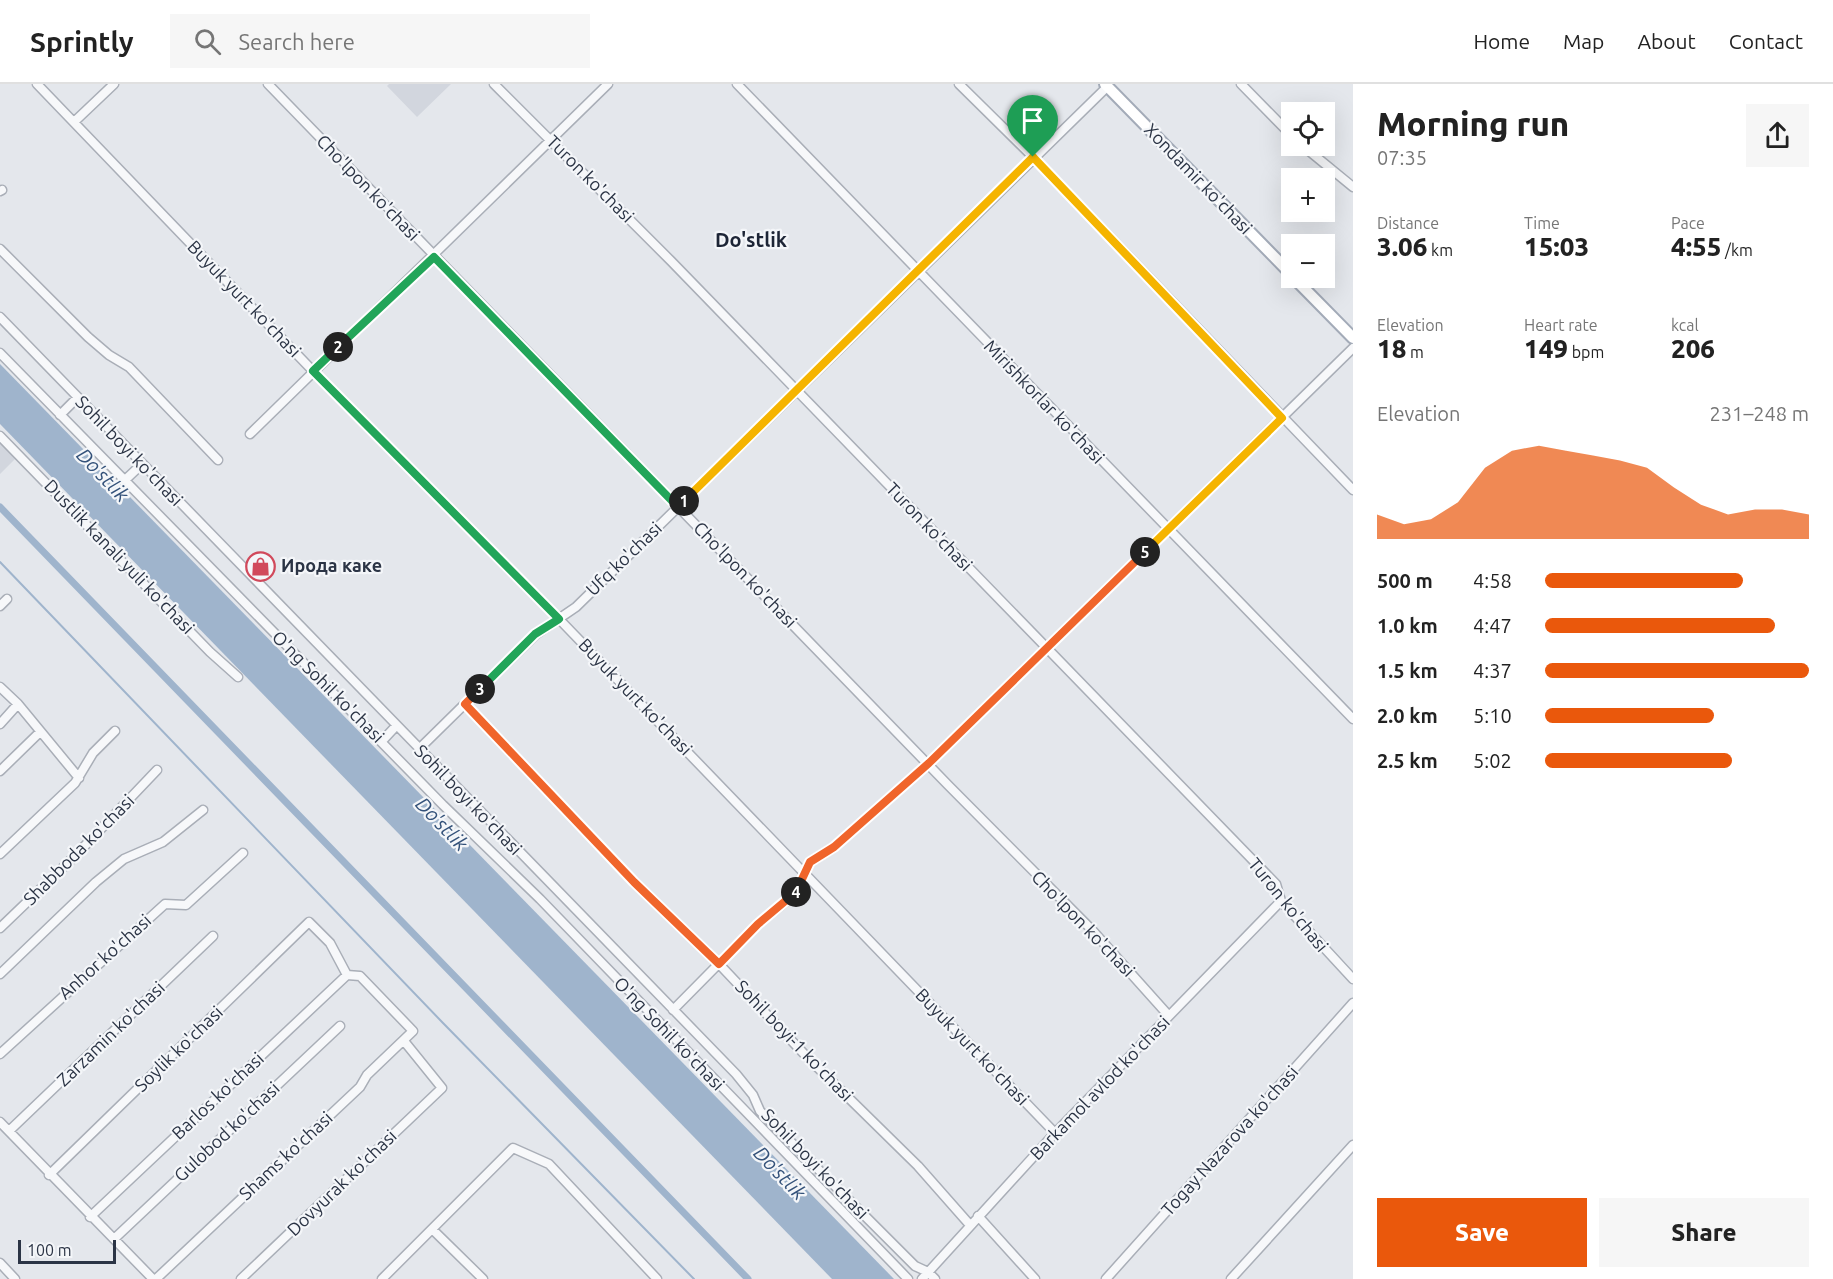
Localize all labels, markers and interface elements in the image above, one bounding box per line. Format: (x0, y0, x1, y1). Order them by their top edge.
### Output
search box (170, 14, 590, 68)
icon: search (191, 25, 224, 58)
text: Sprintly (30, 26, 134, 57)
text: Search here (239, 29, 355, 54)
text: Home (1473, 29, 1530, 53)
text: Map (1563, 29, 1604, 53)
text: About (1637, 29, 1696, 53)
text: Contact (1729, 29, 1803, 53)
pin (1007, 95, 1058, 157)
map controls (1281, 102, 1335, 288)
button: locate (1281, 102, 1335, 156)
icon: arrive (1016, 104, 1049, 137)
button: share (1746, 104, 1809, 167)
text: Morning run (1377, 105, 1569, 142)
street label: Xondamir ko'chasi (1141, 119, 1257, 238)
street label: Cho'lpon ko'chasi (313, 130, 424, 244)
street label: Turon ko'chasi (543, 131, 638, 226)
text: 07:35 (1377, 146, 1427, 169)
button: + (1281, 168, 1335, 222)
text: Distance (1377, 214, 1439, 232)
text: Time (1524, 214, 1560, 232)
text: Pace (1671, 214, 1705, 232)
district label: Do'stlik (715, 228, 787, 251)
text: 3.06 (1377, 232, 1427, 261)
text: 15:03 (1524, 232, 1589, 261)
text: 4:55 (1671, 232, 1721, 261)
button: − (1281, 234, 1335, 288)
street label: Buyuk yurt ko'chasi (184, 236, 305, 361)
text: km (1427, 241, 1453, 259)
text: /km (1721, 241, 1753, 259)
text: Elevation (1377, 316, 1444, 334)
text: Heart rate (1524, 316, 1598, 334)
text: kcal (1671, 316, 1699, 334)
pin: 2 (323, 332, 353, 362)
text: 18 (1377, 334, 1406, 363)
text: 149 (1524, 334, 1568, 363)
text: 206 (1671, 334, 1715, 363)
street label: Mirishkorlar ko'chasi (981, 336, 1109, 467)
text: 2 (333, 338, 343, 356)
text: m (1406, 343, 1424, 361)
text: bpm (1568, 343, 1604, 361)
street label: Sohil boyi ko'chasi (72, 391, 187, 509)
text: Elevation (1377, 402, 1460, 425)
text: 231–248 m (1710, 402, 1809, 425)
water label: Do'stlik (72, 443, 135, 507)
street label: Dustlik kanali yuli ko'chasi (41, 475, 199, 638)
street label: Turon ko'chasi (883, 478, 977, 575)
pin: 1 (669, 486, 699, 516)
text: 1 (679, 492, 689, 510)
street label: Ufq ko'chasi (581, 517, 665, 599)
street label: Cho'lpon ko'chasi (690, 517, 801, 631)
pin: 5 (1130, 537, 1160, 567)
text: 5 (1140, 543, 1150, 561)
shop icon: Ирода каке (244, 550, 276, 582)
place label: Ирода каке (281, 555, 382, 575)
text: 500 m (1377, 569, 1433, 592)
text: 4:58 (1473, 569, 1512, 592)
text: 1.0 km (1377, 614, 1438, 637)
text: 4:47 (1473, 614, 1512, 637)
street label: O'ng Sohil ko'chasi (269, 626, 389, 746)
street label: Buyuk yurt ko'chasi (575, 634, 696, 759)
text: 1.5 km (1377, 659, 1438, 682)
text: 4:37 (1473, 659, 1512, 682)
pin: 3 (465, 674, 495, 704)
text: 3 (475, 680, 485, 698)
text: 2.0 km (1377, 704, 1438, 727)
text: 5:10 (1473, 704, 1512, 727)
street label: Sohil boyi ko'chasi (411, 740, 526, 858)
text: 2.5 km (1377, 749, 1438, 772)
text: 5:02 (1473, 749, 1512, 772)
street label: Shabboda ko'chasi (19, 790, 138, 909)
water label: Do'stlik (411, 792, 474, 856)
street label: Turon ko'chasi (1245, 853, 1333, 955)
street label: Cho'lpon ko'chasi (1028, 866, 1139, 980)
pin: 4 (781, 877, 811, 907)
text: 4 (791, 883, 801, 901)
street label: Anhor ko'chasi (54, 910, 155, 1003)
street label: O'ng Sohil ko'chasi (611, 973, 729, 1094)
street label: Sohil boyi-1 ko'chasi (732, 976, 858, 1105)
street label: Zarzamin ko'chasi (52, 977, 168, 1090)
street label: Buyuk yurt ko'chasi (912, 984, 1033, 1109)
street label: Soylik ko'chasi (130, 1001, 226, 1095)
street label: Barkamol avlod ko'chasi (1025, 1011, 1173, 1163)
street label: Barlos ko'chasi (167, 1048, 267, 1143)
street label: Togay Nazarova ko'chasi (1157, 1061, 1302, 1219)
street label: Gulobod ko'chasi (170, 1077, 283, 1185)
street label: Sohil boyi ko'chasi (758, 1104, 873, 1222)
street label: Shams ko'chasi (235, 1107, 336, 1203)
street label: Dovyurak ko'chasi (283, 1125, 400, 1239)
water label: Do'stlik (749, 1141, 812, 1205)
button: Save (1377, 1198, 1587, 1267)
button: Share (1599, 1198, 1809, 1267)
scale bar (18, 1237, 116, 1264)
text: 100 m (27, 1241, 72, 1259)

